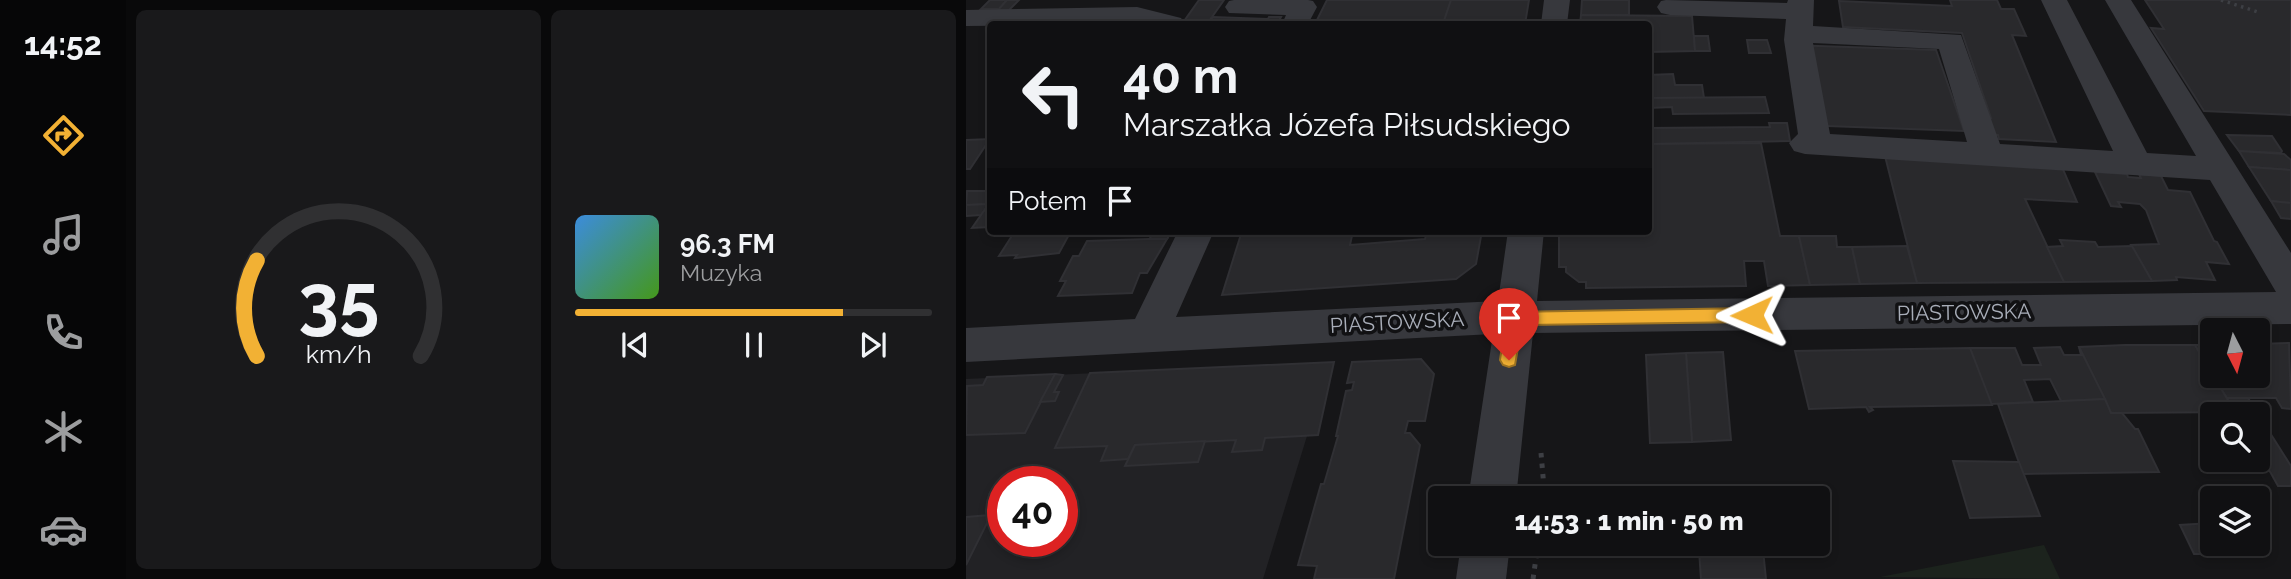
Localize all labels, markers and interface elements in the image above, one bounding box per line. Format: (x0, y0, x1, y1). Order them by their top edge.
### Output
text: 14:52 (24, 25, 102, 62)
text: 40 m (1123, 47, 1238, 104)
icon: left (1008, 49, 1099, 140)
text: Marszałka Józefa Piłsudskiego (1123, 106, 1571, 143)
icon: directions (39, 111, 88, 160)
icon: arrive (1101, 182, 1139, 220)
text: Potem (1008, 186, 1087, 216)
icon: music (39, 210, 88, 259)
text: 96.3 FM (680, 229, 775, 259)
text: 35 (298, 258, 379, 343)
text: Muzyka (680, 259, 762, 286)
position arrow (1715, 278, 1789, 352)
pin (1479, 288, 1539, 360)
street label: PIASTOWSKA (1897, 298, 2031, 326)
icon: arrive (1490, 299, 1528, 337)
street label: PIASTOWSKA (1329, 306, 1465, 338)
icon: phone (39, 308, 88, 357)
north arrow (2200, 318, 2270, 388)
map controls (2200, 318, 2270, 556)
icon: previous (616, 326, 654, 364)
icon: pause (735, 326, 773, 364)
icon: next (854, 326, 892, 364)
text: km/h (306, 338, 371, 368)
button: search (2200, 402, 2270, 472)
icon: climate (39, 407, 88, 456)
speed limit sign: 40 (987, 466, 1078, 557)
button: layers (2200, 486, 2270, 556)
icon: car (39, 505, 88, 554)
text: 14:53 · 1 min · 50 m (1514, 506, 1744, 536)

